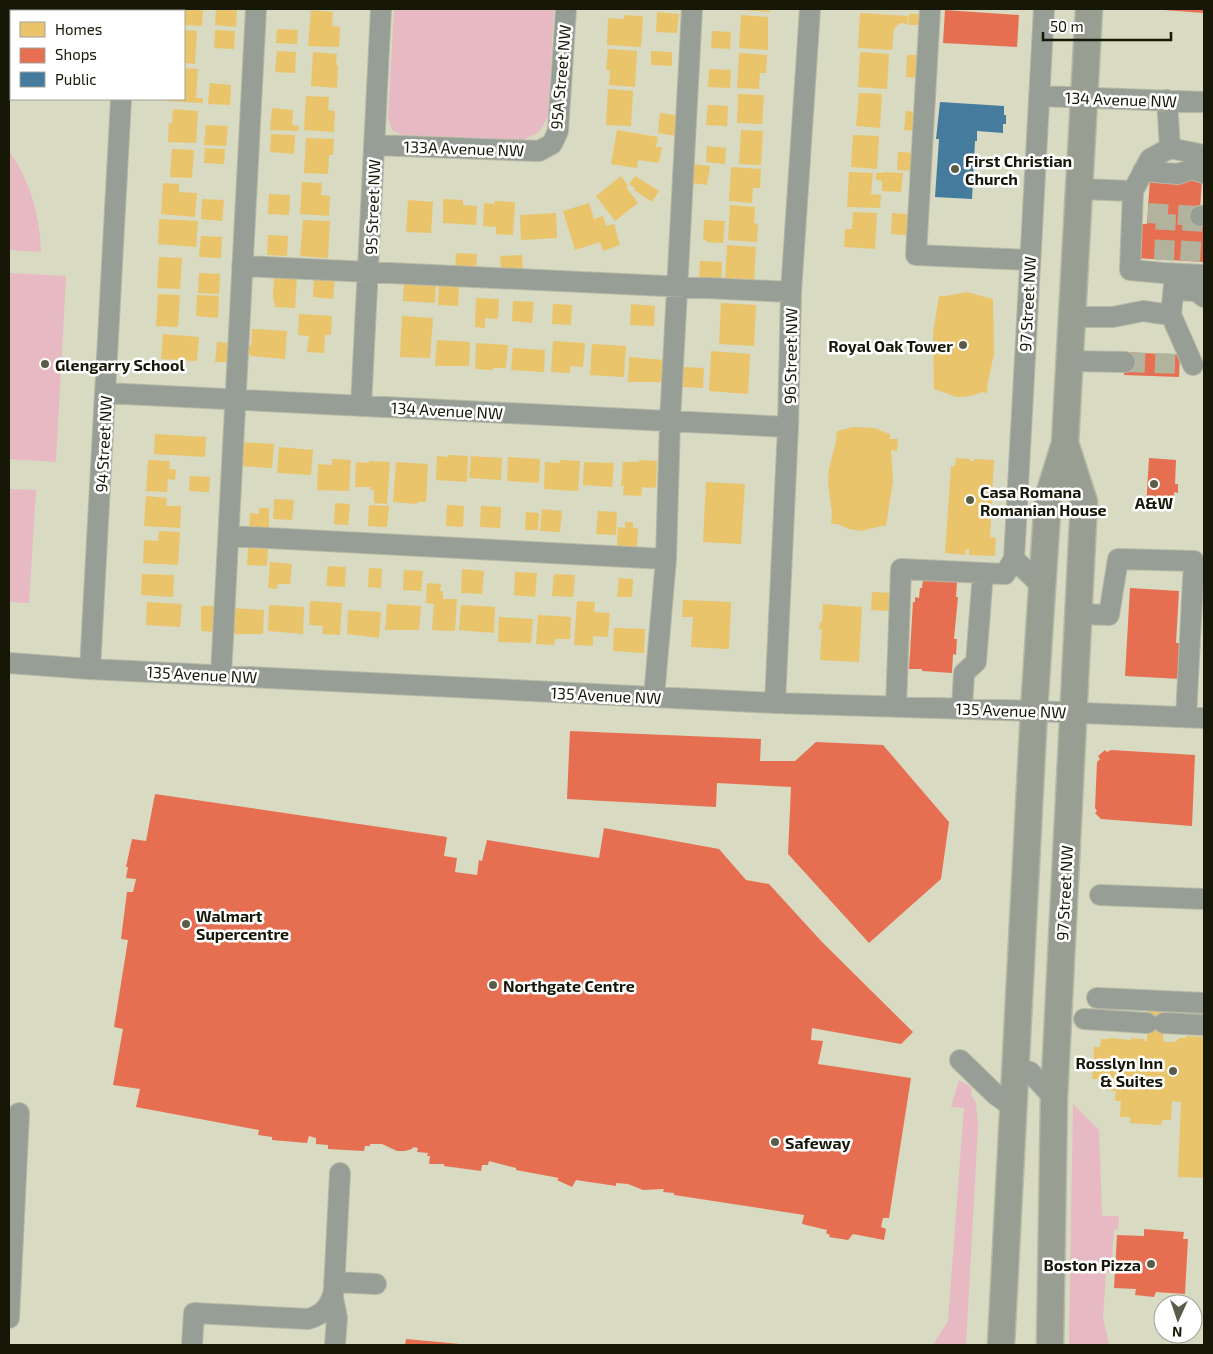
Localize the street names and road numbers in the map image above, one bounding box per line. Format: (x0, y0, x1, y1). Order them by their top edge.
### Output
street label: 95A Street NW (546, 24, 574, 130)
street label: 134 Avenue NW (1065, 88, 1177, 110)
street label: 133A Avenue NW (403, 136, 525, 160)
street label: 95 Street NW (361, 159, 383, 255)
street label: 97 Street NW (1015, 256, 1039, 352)
street label: 96 Street NW (780, 308, 800, 404)
street label: 94 Street NW (91, 395, 115, 493)
street label: 134 Avenue NW (391, 398, 503, 422)
street label: 135 Avenue NW (146, 662, 258, 686)
street label: 135 Avenue NW (550, 683, 662, 707)
street label: 135 Avenue NW (955, 699, 1067, 721)
street label: 97 Street NW (1052, 845, 1076, 941)

